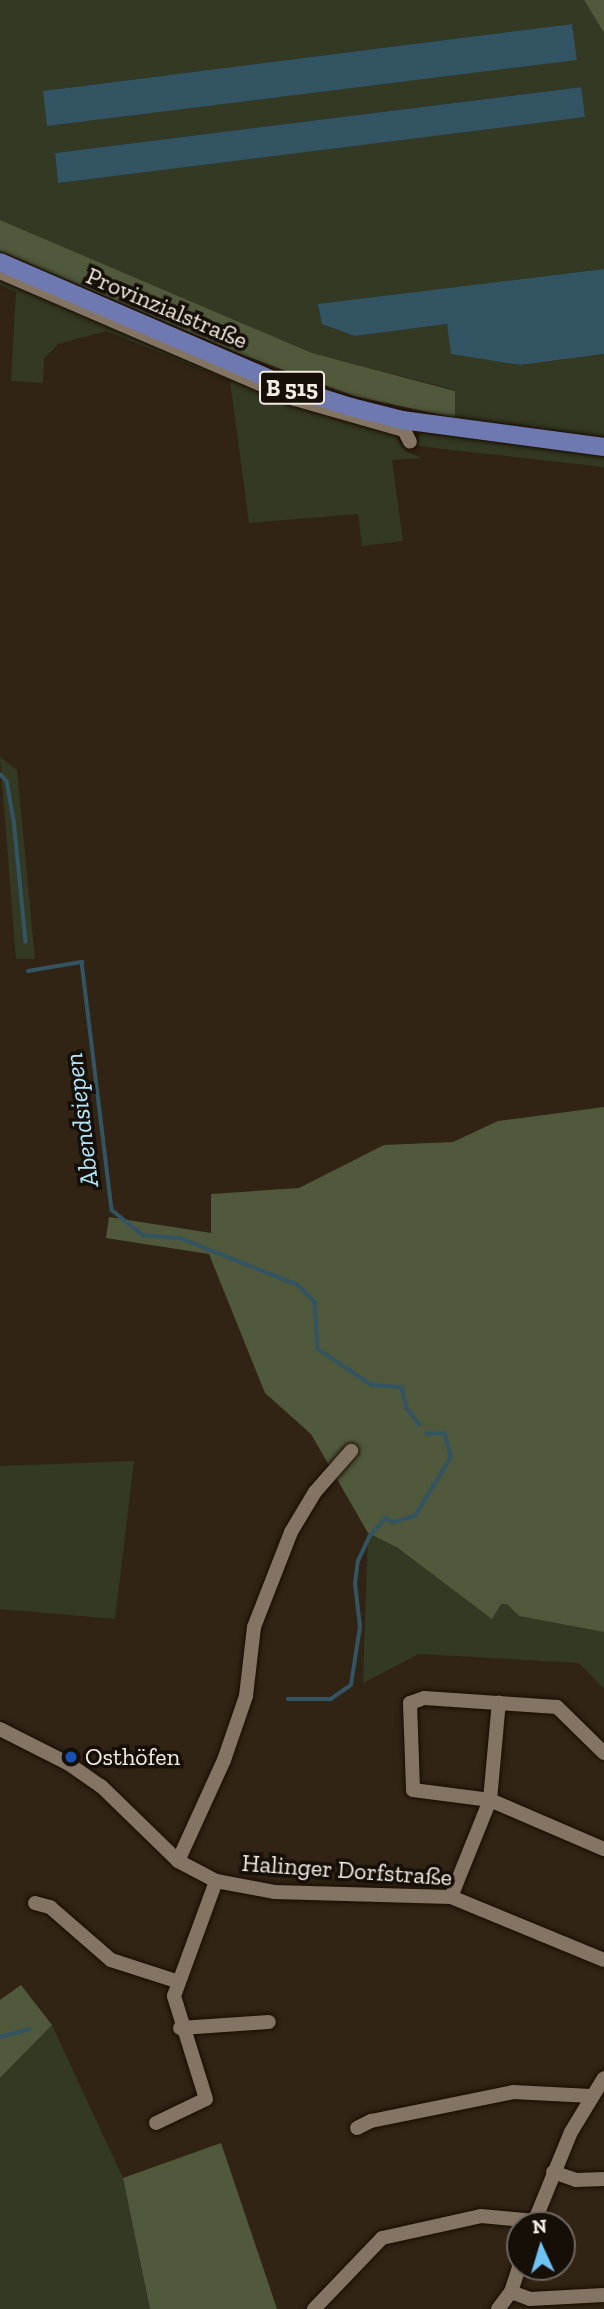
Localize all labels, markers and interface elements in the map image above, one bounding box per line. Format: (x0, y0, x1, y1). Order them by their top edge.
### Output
street label: Provinzialstraße (82, 261, 252, 355)
road number: B 515 (259, 368, 325, 408)
water label: Abendsiepen (58, 1051, 106, 1189)
place label: Osthöfen (85, 1743, 180, 1771)
marker: Osthöfen (63, 1749, 79, 1765)
street label: Halinger Dorfstraße (241, 1848, 453, 1892)
north arrow (506, 2211, 576, 2281)
text: N (532, 2215, 548, 2239)

